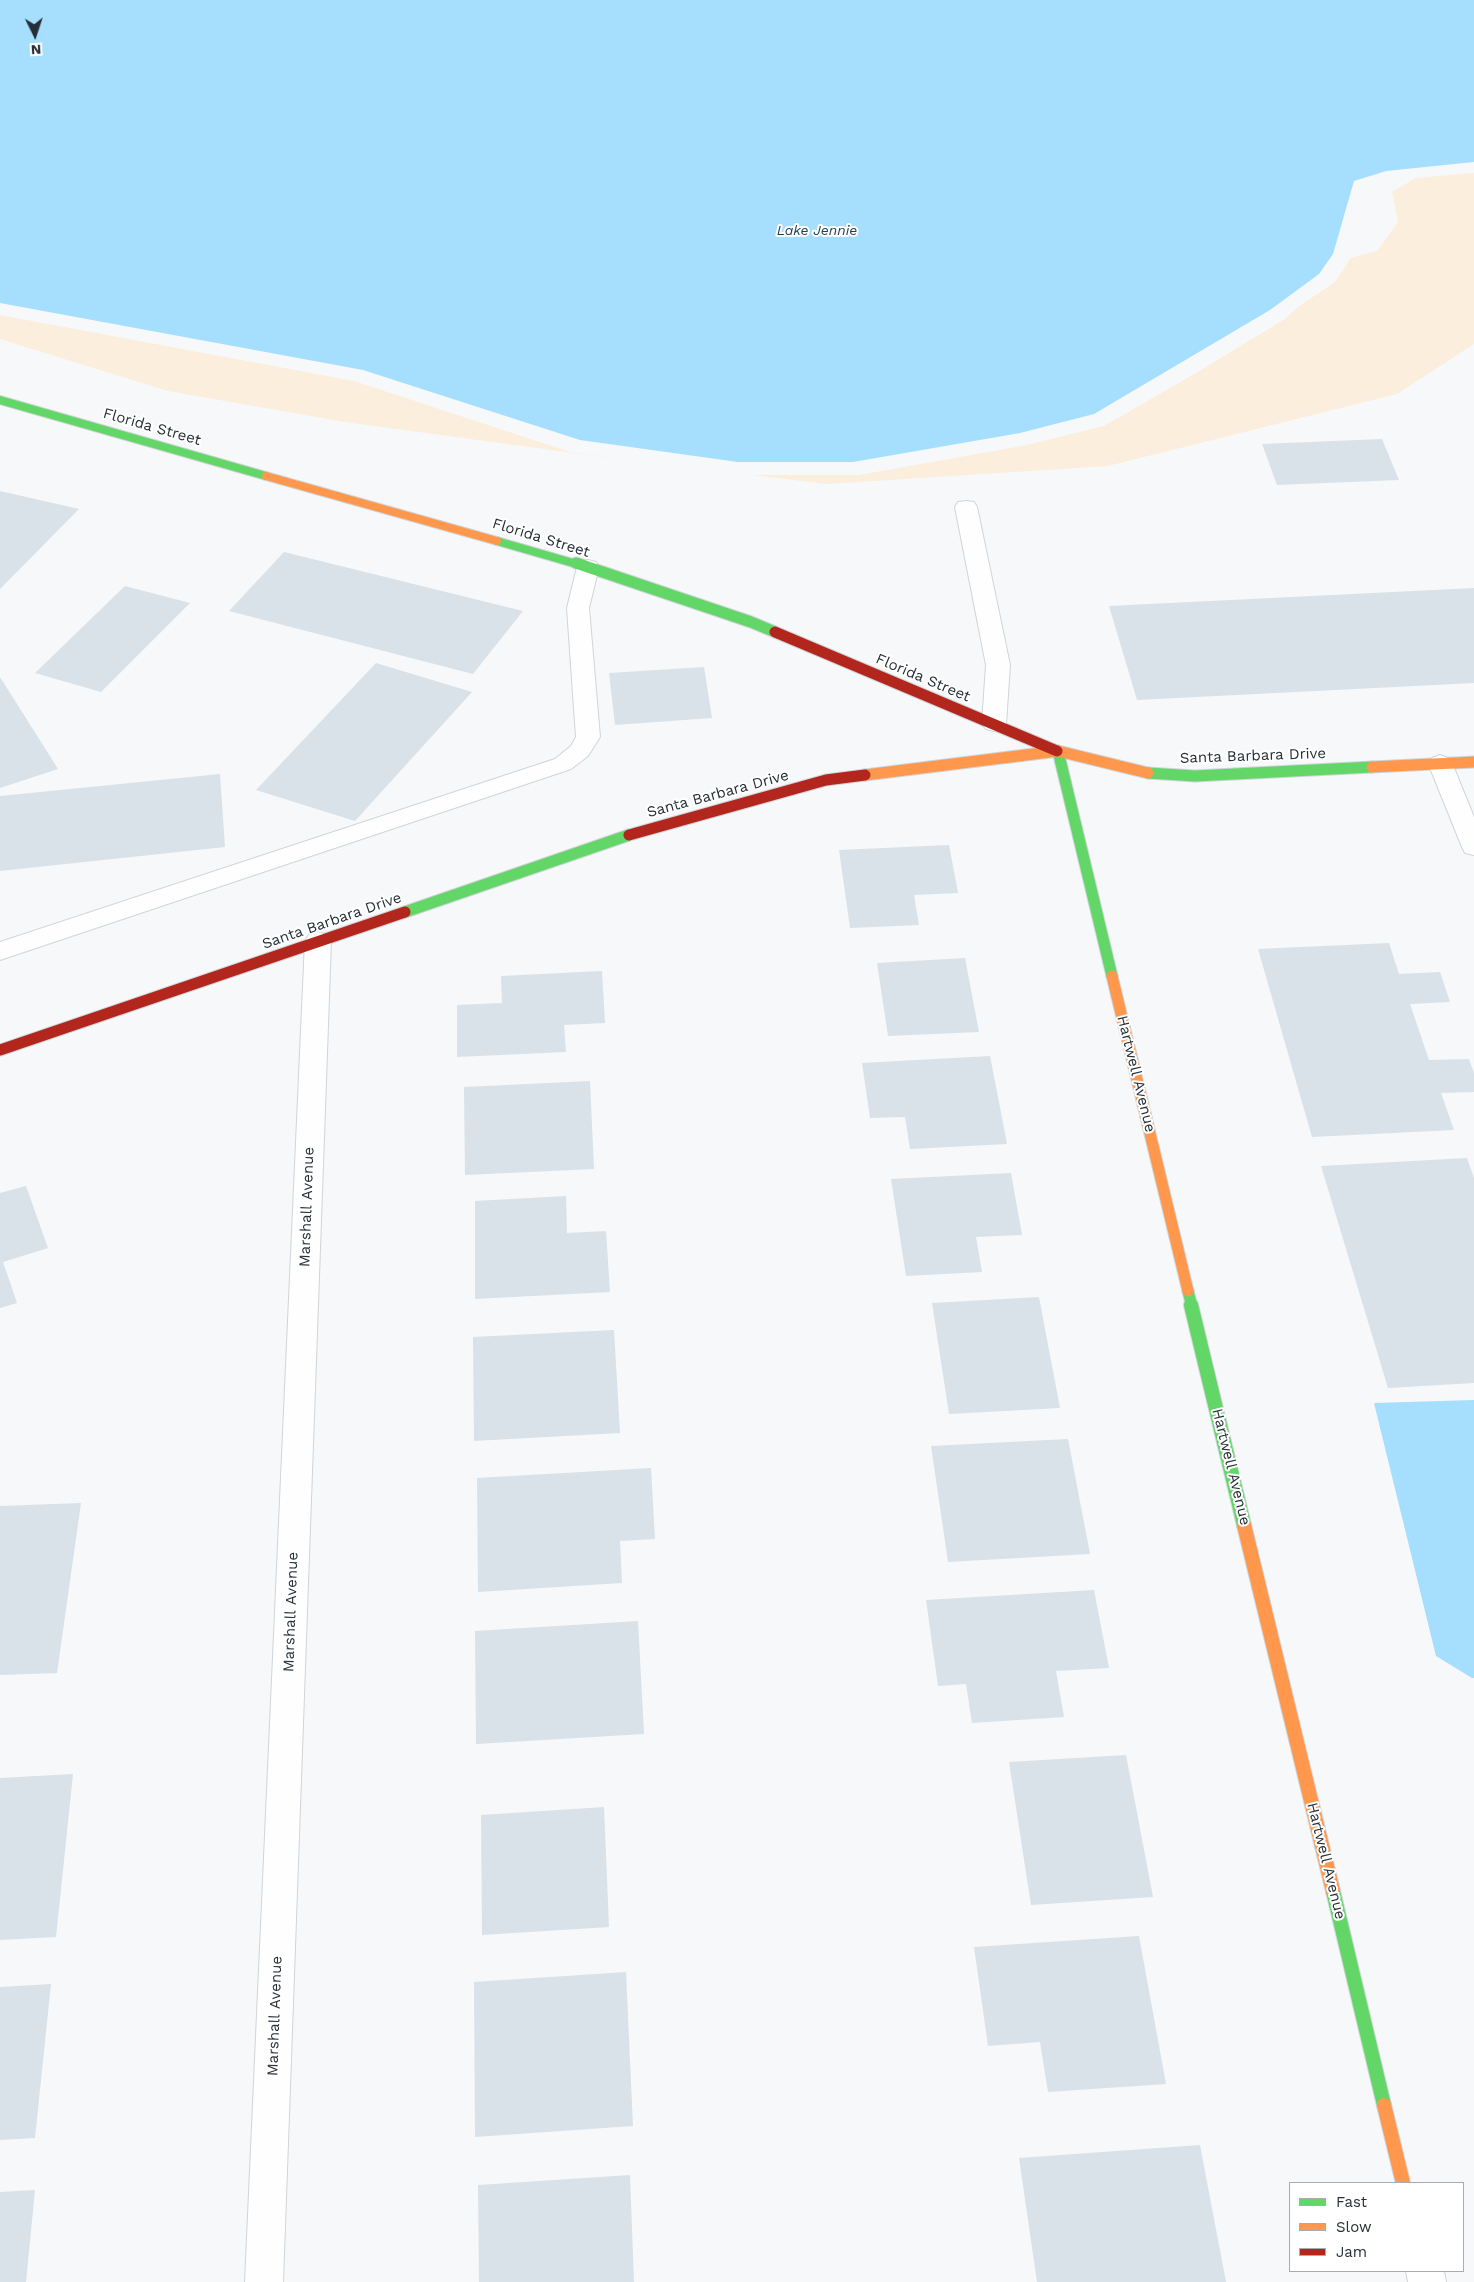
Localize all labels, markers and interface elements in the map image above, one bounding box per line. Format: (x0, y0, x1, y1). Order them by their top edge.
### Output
north arrow (10, 10, 60, 60)
text: N (30, 42, 42, 58)
water label: Lake Jennie (777, 223, 857, 239)
street label: Florida Street (101, 404, 203, 450)
street label: Florida Street (490, 515, 592, 561)
street label: Florida Street (873, 650, 973, 706)
street label: Santa Barbara Drive (1180, 744, 1326, 768)
street label: Santa Barbara Drive (645, 766, 791, 822)
street label: Santa Barbara Drive (260, 889, 404, 953)
street label: Hartwell Avenue (1113, 1014, 1159, 1134)
street label: Marshall Avenue (296, 1147, 318, 1267)
street label: Hartwell Avenue (1208, 1407, 1254, 1527)
street label: Marshall Avenue (280, 1552, 302, 1672)
street label: Hartwell Avenue (1303, 1801, 1349, 1921)
street label: Marshall Avenue (264, 1956, 286, 2076)
legend (1289, 2182, 1464, 2272)
text: Fast (1336, 2193, 1367, 2211)
text: Slow (1336, 2218, 1372, 2236)
text: Jam (1336, 2243, 1367, 2261)

